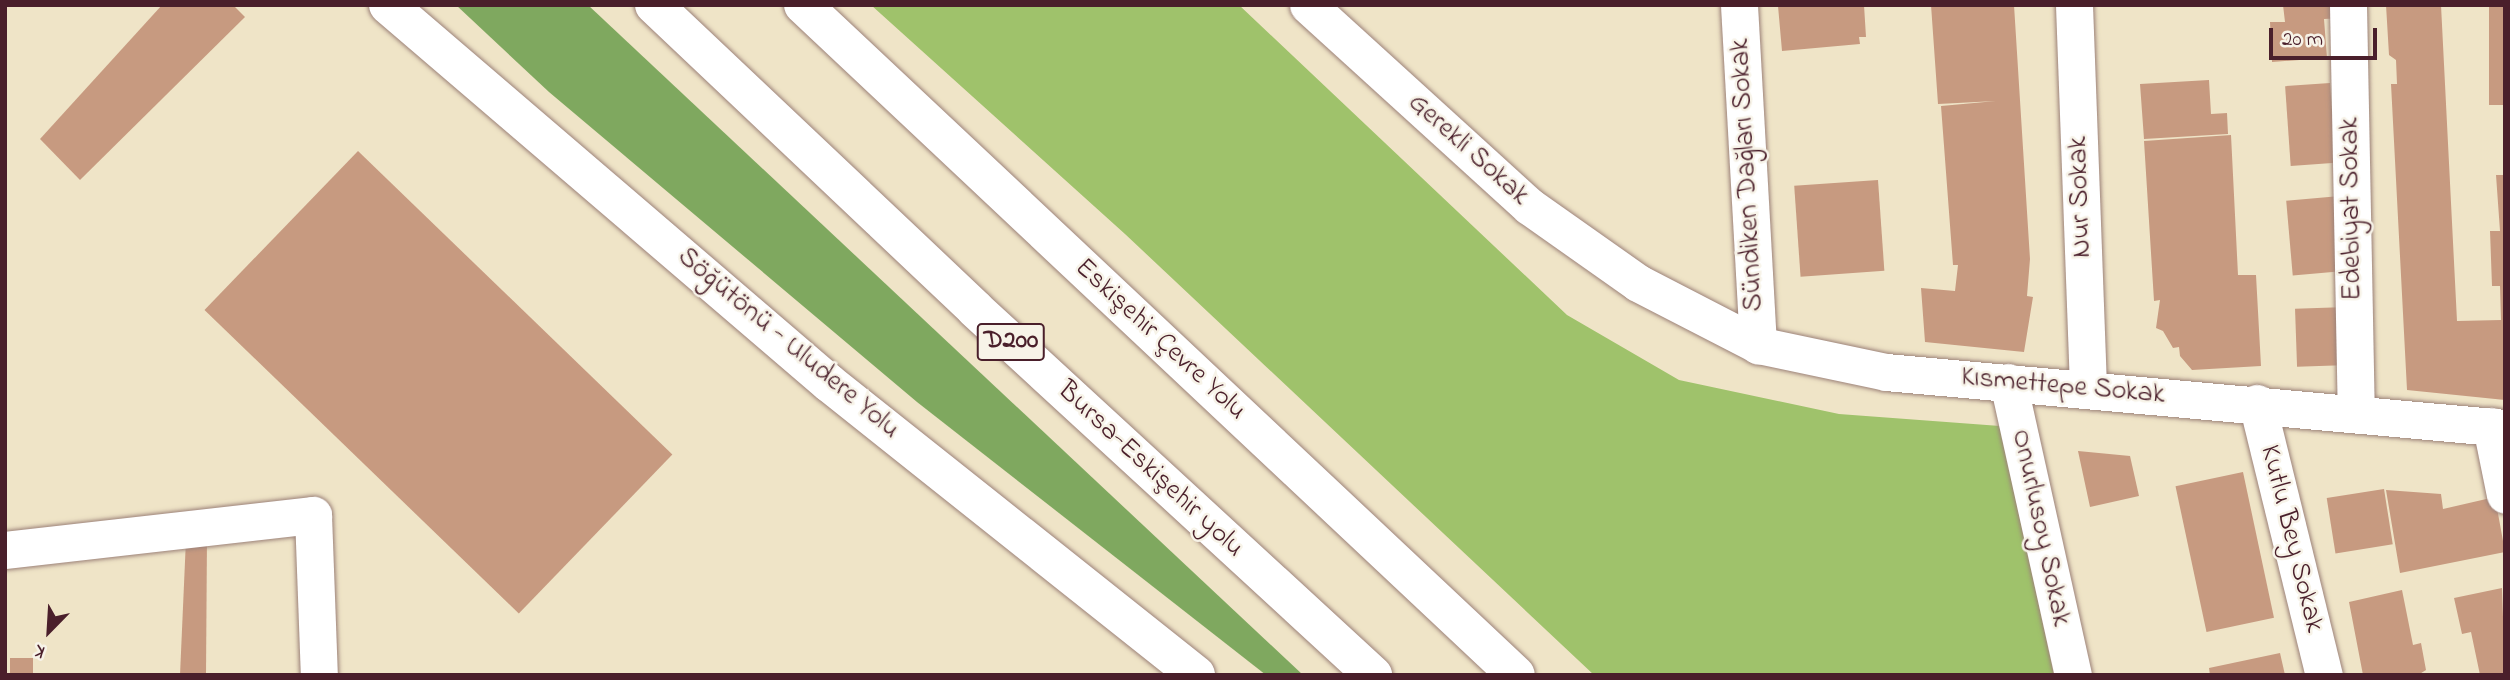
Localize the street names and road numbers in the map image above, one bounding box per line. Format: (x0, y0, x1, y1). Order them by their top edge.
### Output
street label: Sündiken Dağları Sokak (1724, 38, 1772, 312)
street label: Gerekli Sokak (1400, 87, 1536, 213)
street label: Edebiyat Sokak (2334, 117, 2370, 301)
street label: Nur Sokak (2062, 136, 2100, 258)
street label: Söğütönü - Uludere Yolu (670, 241, 906, 447)
street label: Eskişehir Çevre Yolu (1067, 252, 1253, 428)
road number: D200 (976, 320, 1046, 364)
street label: Kısmettepe Sokak (1960, 361, 2166, 413)
street label: Bursa-Eskişehir yolu (1050, 375, 1250, 565)
street label: Onurlusoy Sokak (2003, 427, 2077, 629)
street label: Kutlu Bey Sokak (2251, 442, 2331, 636)

